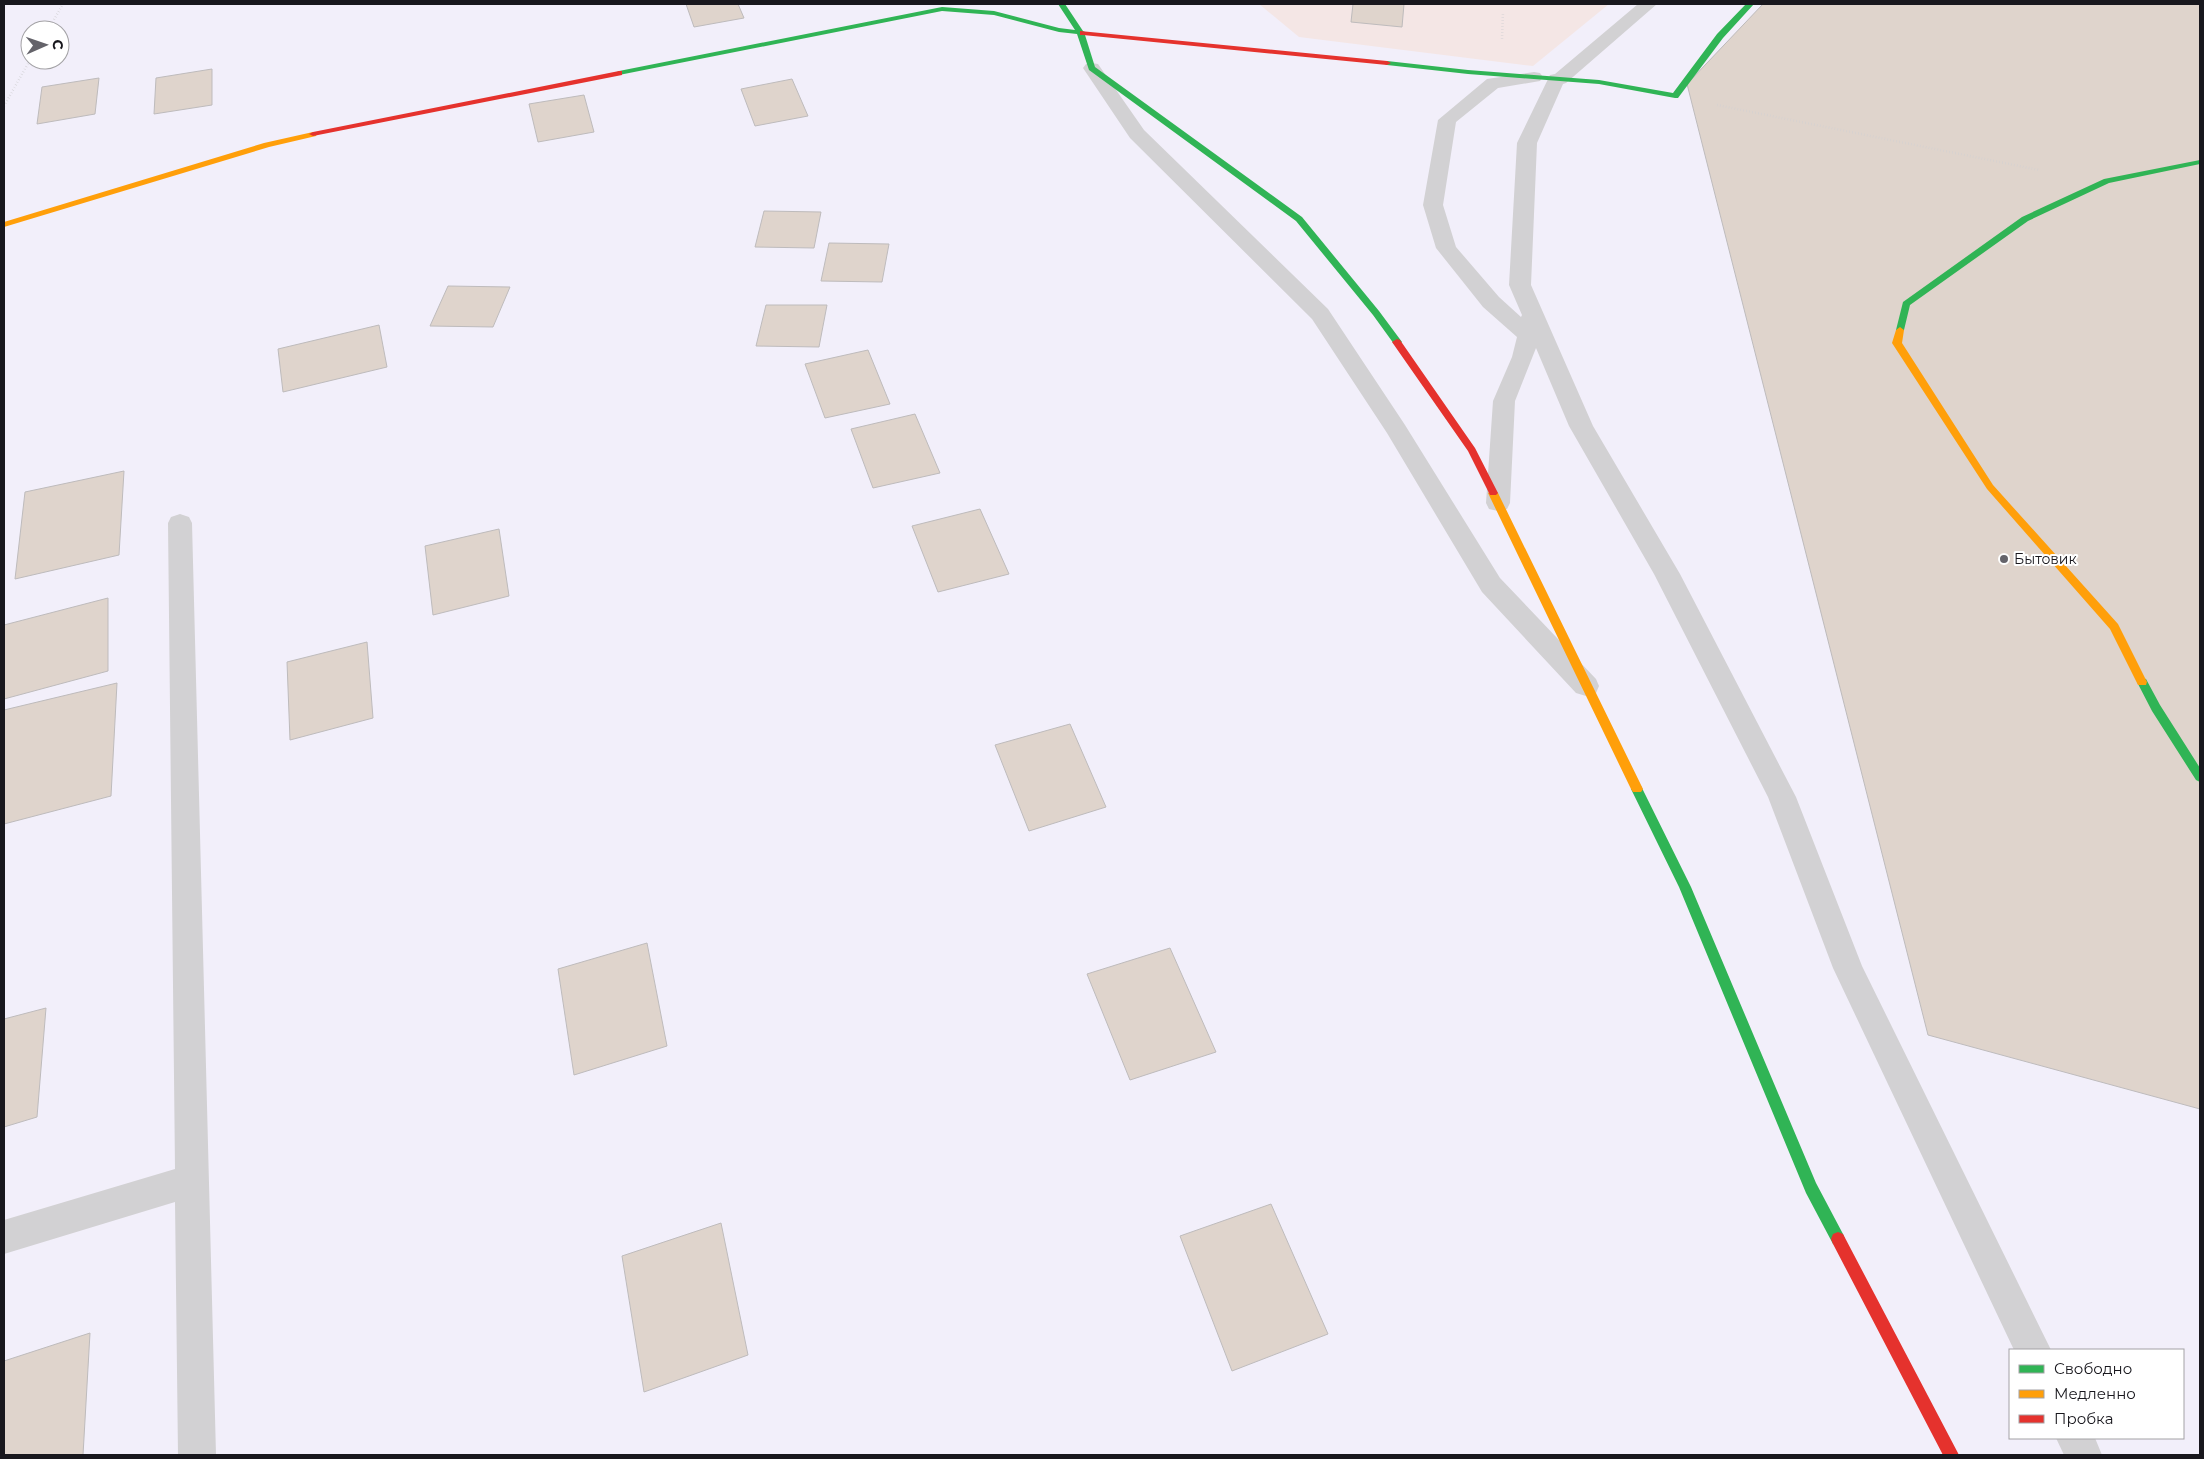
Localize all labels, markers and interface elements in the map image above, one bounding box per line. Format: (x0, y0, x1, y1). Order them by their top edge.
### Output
north arrow (20, 20, 70, 70)
text: С (49, 39, 67, 50)
place label: Бытовик (2014, 550, 2077, 568)
marker: Бытовик (1998, 553, 2010, 565)
legend (2009, 1349, 2184, 1439)
text: Свободно (2054, 1359, 2132, 1378)
text: Медленно (2054, 1384, 2136, 1403)
text: Пробка (2054, 1409, 2113, 1428)

